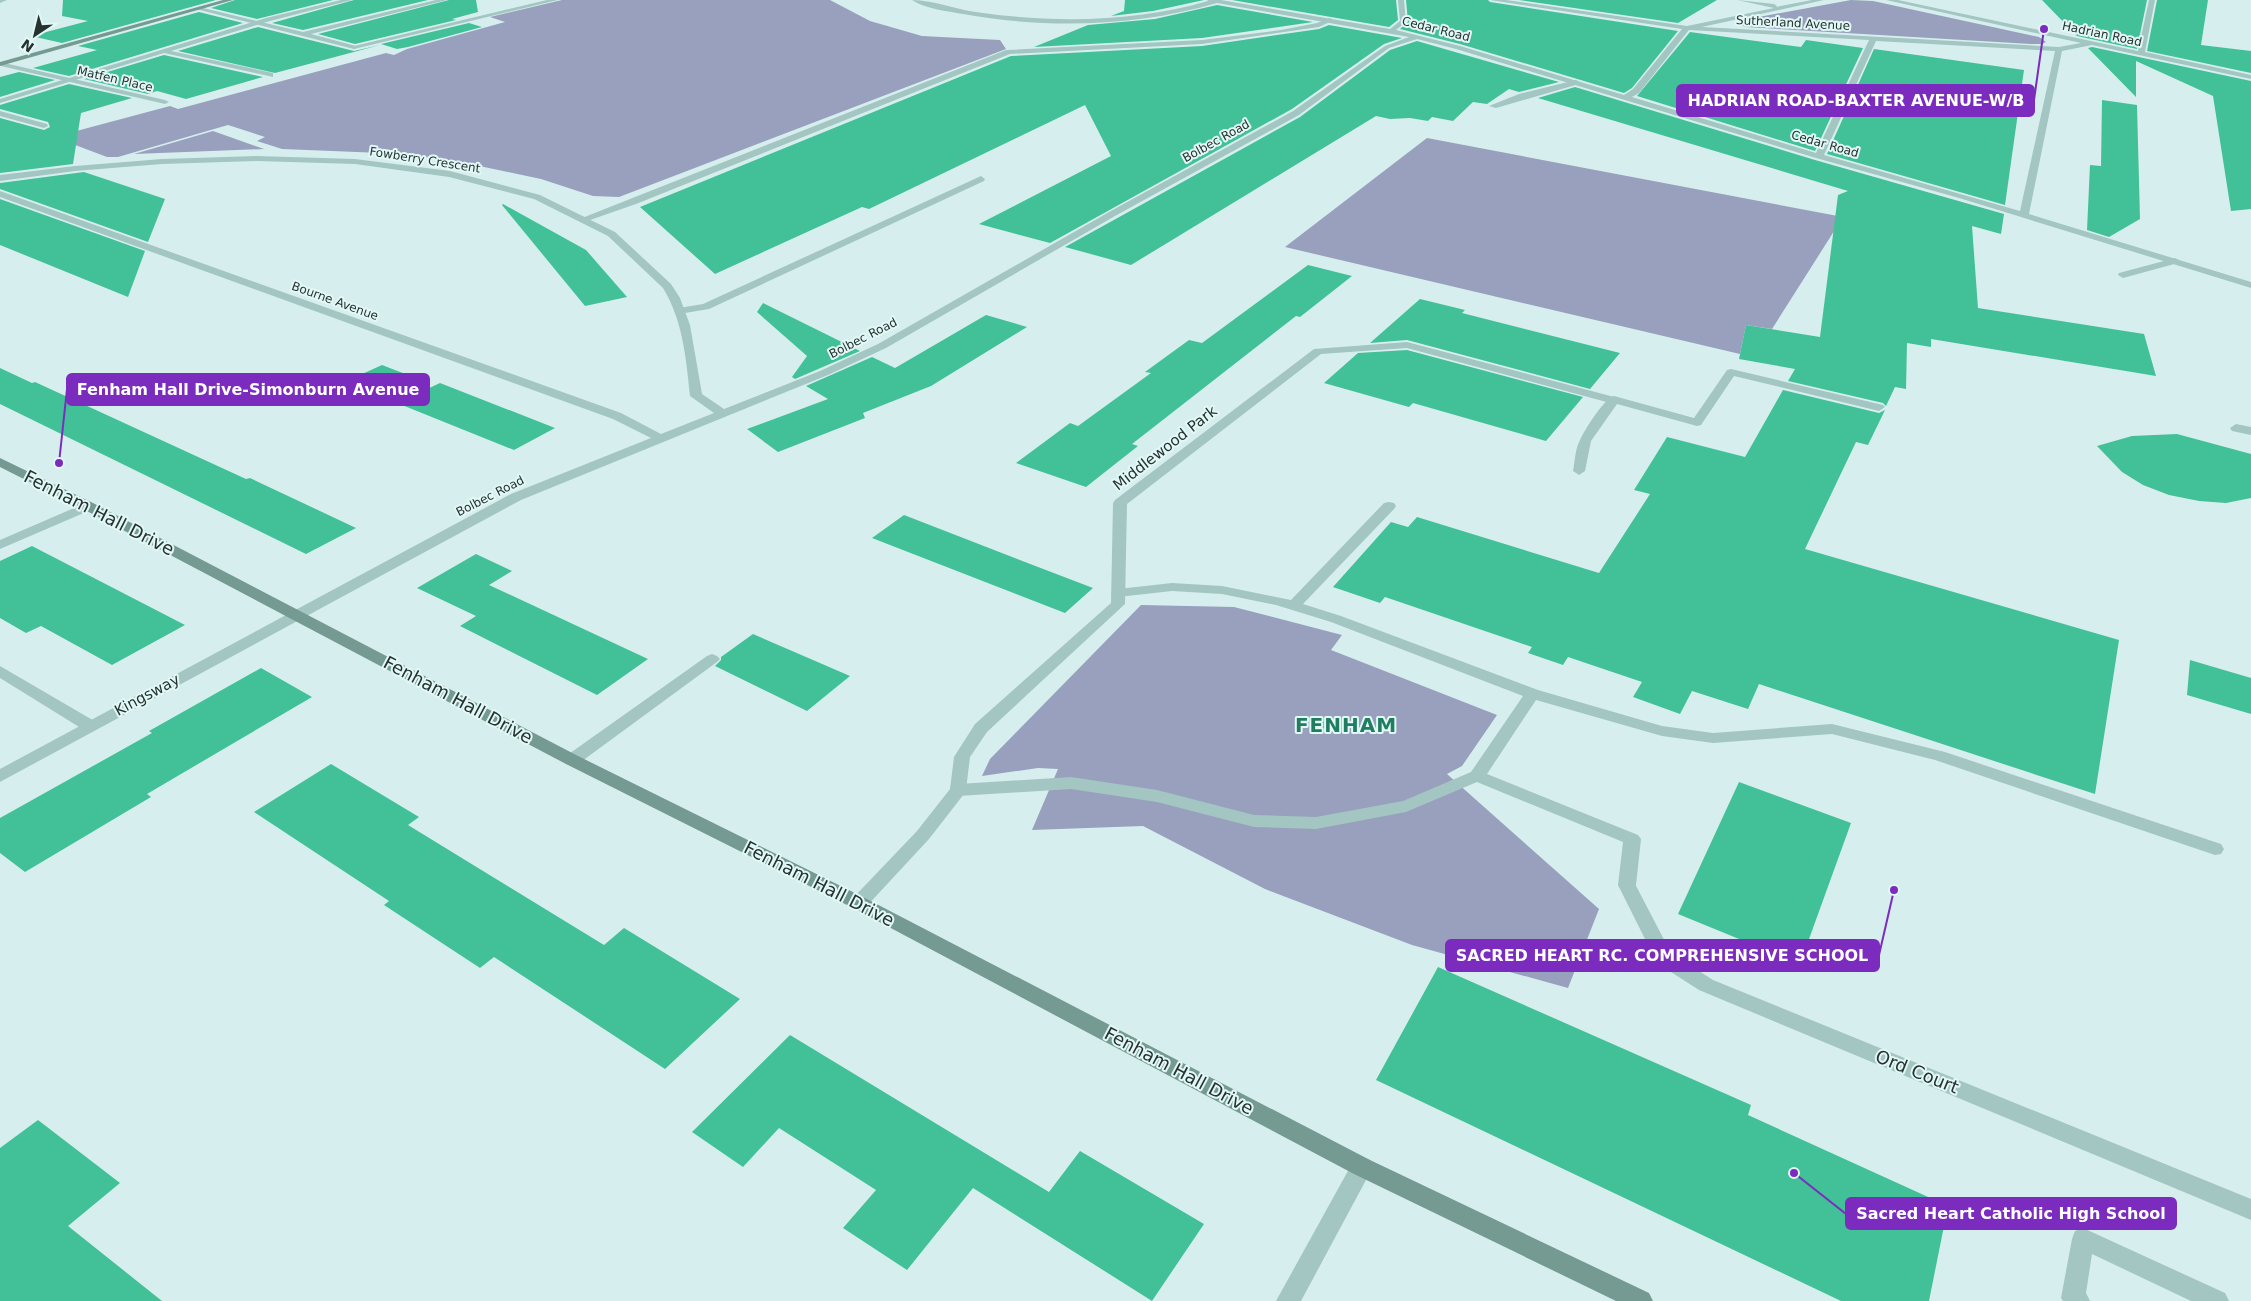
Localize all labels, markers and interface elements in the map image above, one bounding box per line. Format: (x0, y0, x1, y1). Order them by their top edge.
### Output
north arrow (10, 10, 60, 60)
street label: Sutherland Avenue (1736, 13, 1850, 33)
street label: Cedar Road (1401, 14, 1471, 44)
street label: Hadrian Road (2061, 19, 2143, 49)
text: N (18, 36, 37, 56)
street label: Matfen Place (76, 63, 154, 95)
callout: HADRIAN ROAD-BAXTER AVENUE-W/B (1677, 85, 2034, 116)
text: HADRIAN ROAD-BAXTER AVENUE-W/B (1688, 91, 2024, 110)
street label: Bolbec Road (1180, 117, 1252, 165)
street label: Cedar Road (1790, 128, 1860, 160)
street label: Fowberry Crescent (369, 144, 482, 176)
street label: Bourne Avenue (290, 279, 380, 323)
street label: Bolbec Road (827, 315, 899, 361)
callout: Fenham Hall Drive-Simonburn Avenue (67, 374, 429, 405)
text: Fenham Hall Drive-Simonburn Avenue (77, 380, 420, 399)
street label: Middlewood Park (1109, 402, 1221, 494)
street label: Fenham Hall Drive (21, 466, 178, 560)
street label: Bolbec Road (454, 473, 526, 519)
street label: Fenham Hall Drive (380, 651, 536, 748)
street label: Kingsway (111, 670, 183, 720)
district label: FENHAM (1295, 713, 1397, 737)
street label: Fenham Hall Drive (741, 837, 898, 931)
callout: SACRED HEART RC. COMPREHENSIVE SCHOOL (1446, 940, 1879, 971)
text: SACRED HEART RC. COMPREHENSIVE SCHOOL (1456, 946, 1868, 965)
street label: Fenham Hall Drive (1101, 1022, 1257, 1119)
street label: Ord Court (1873, 1045, 1962, 1098)
callout: Sacred Heart Catholic High School (1846, 1198, 2176, 1229)
text: Sacred Heart Catholic High School (1856, 1204, 2166, 1223)

